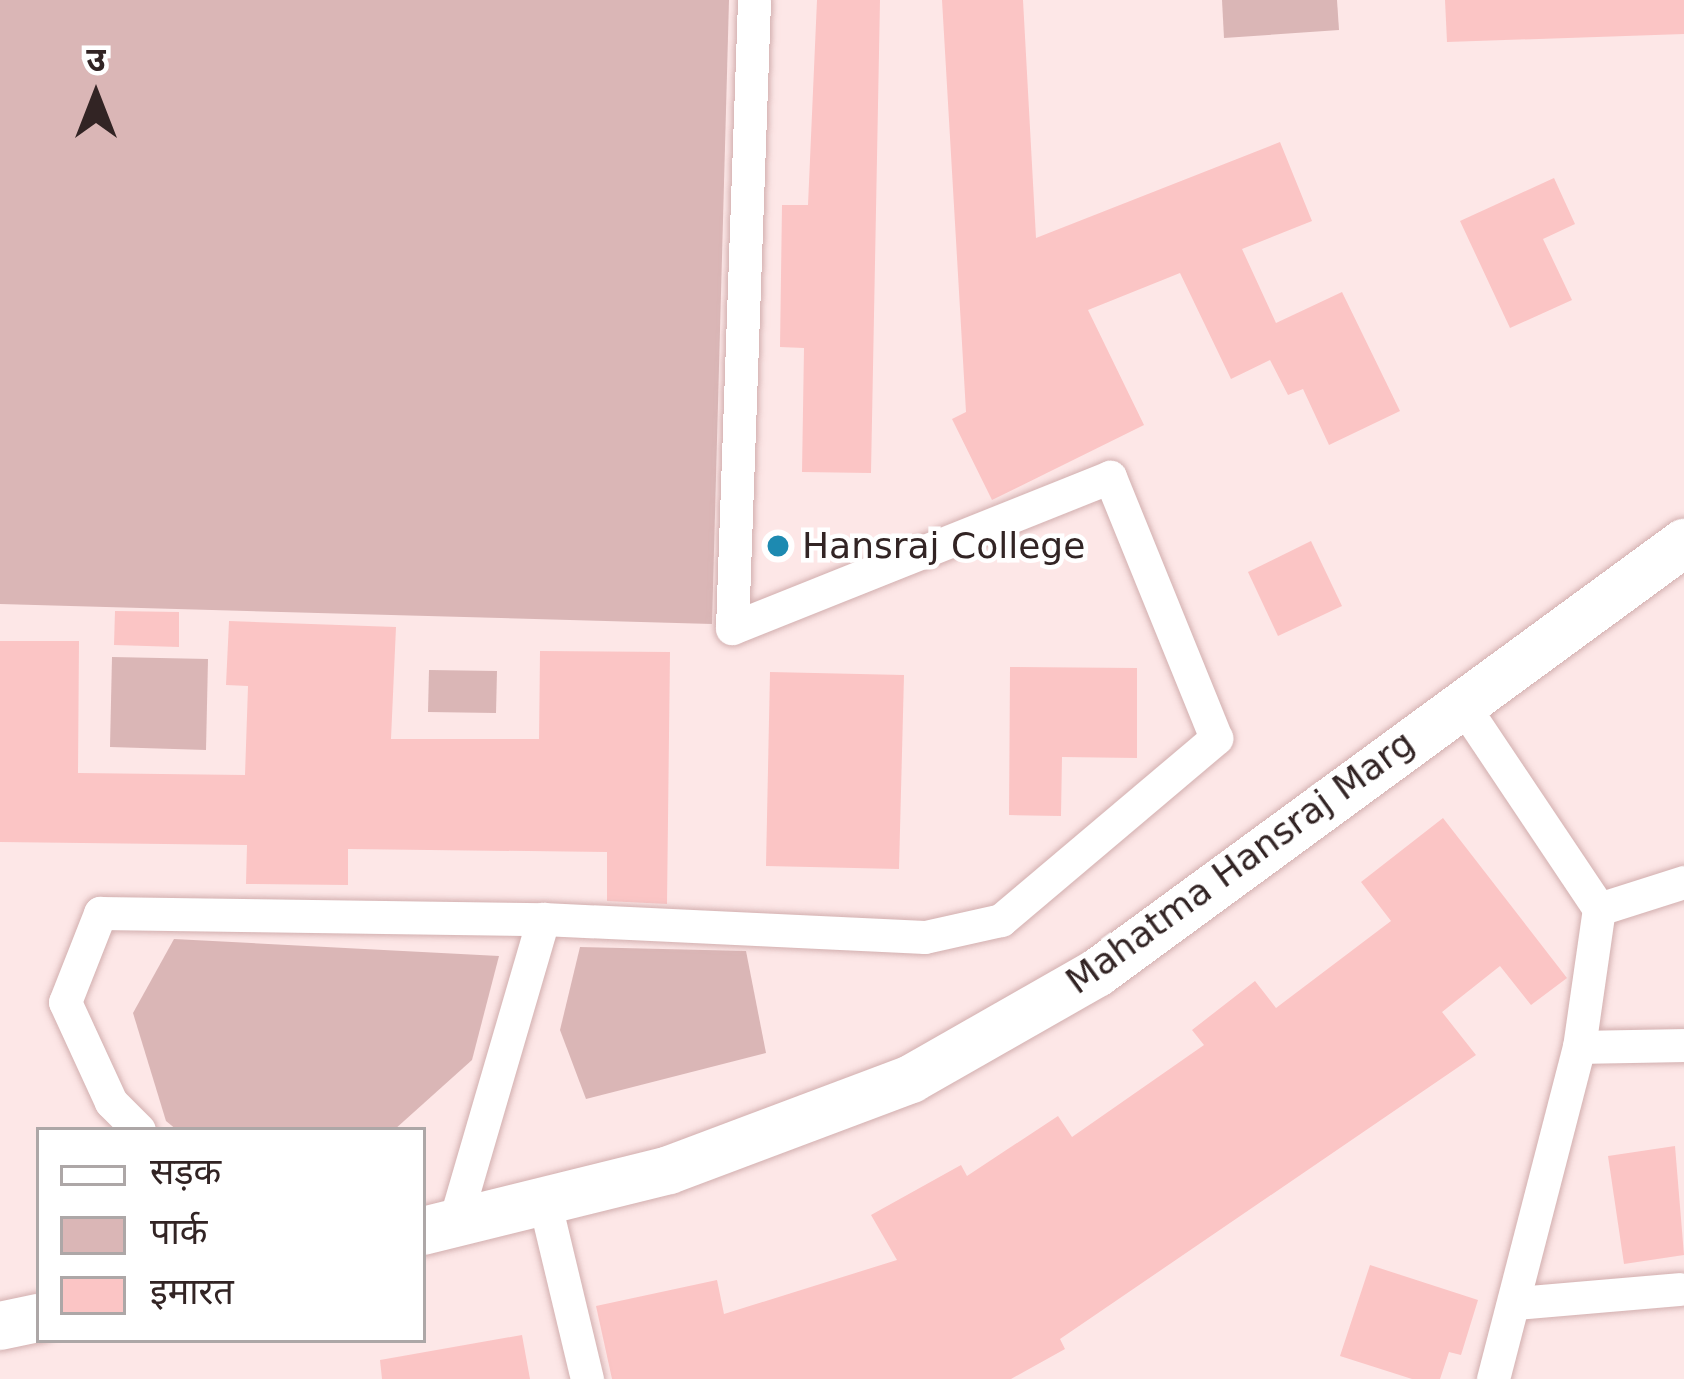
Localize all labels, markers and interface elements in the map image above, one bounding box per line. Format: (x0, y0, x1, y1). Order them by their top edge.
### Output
north arrow (36, 36, 156, 156)
text: उ (86, 40, 106, 79)
place label: Hansraj College (802, 524, 1085, 568)
marker: Hansraj College (765, 533, 791, 559)
street label: Mahatma Hansraj Marg (1057, 721, 1423, 1003)
legend (36, 1127, 426, 1343)
text: सड़क (150, 1151, 221, 1192)
text: पार्क (150, 1211, 207, 1252)
text: इमारत (150, 1271, 234, 1312)

